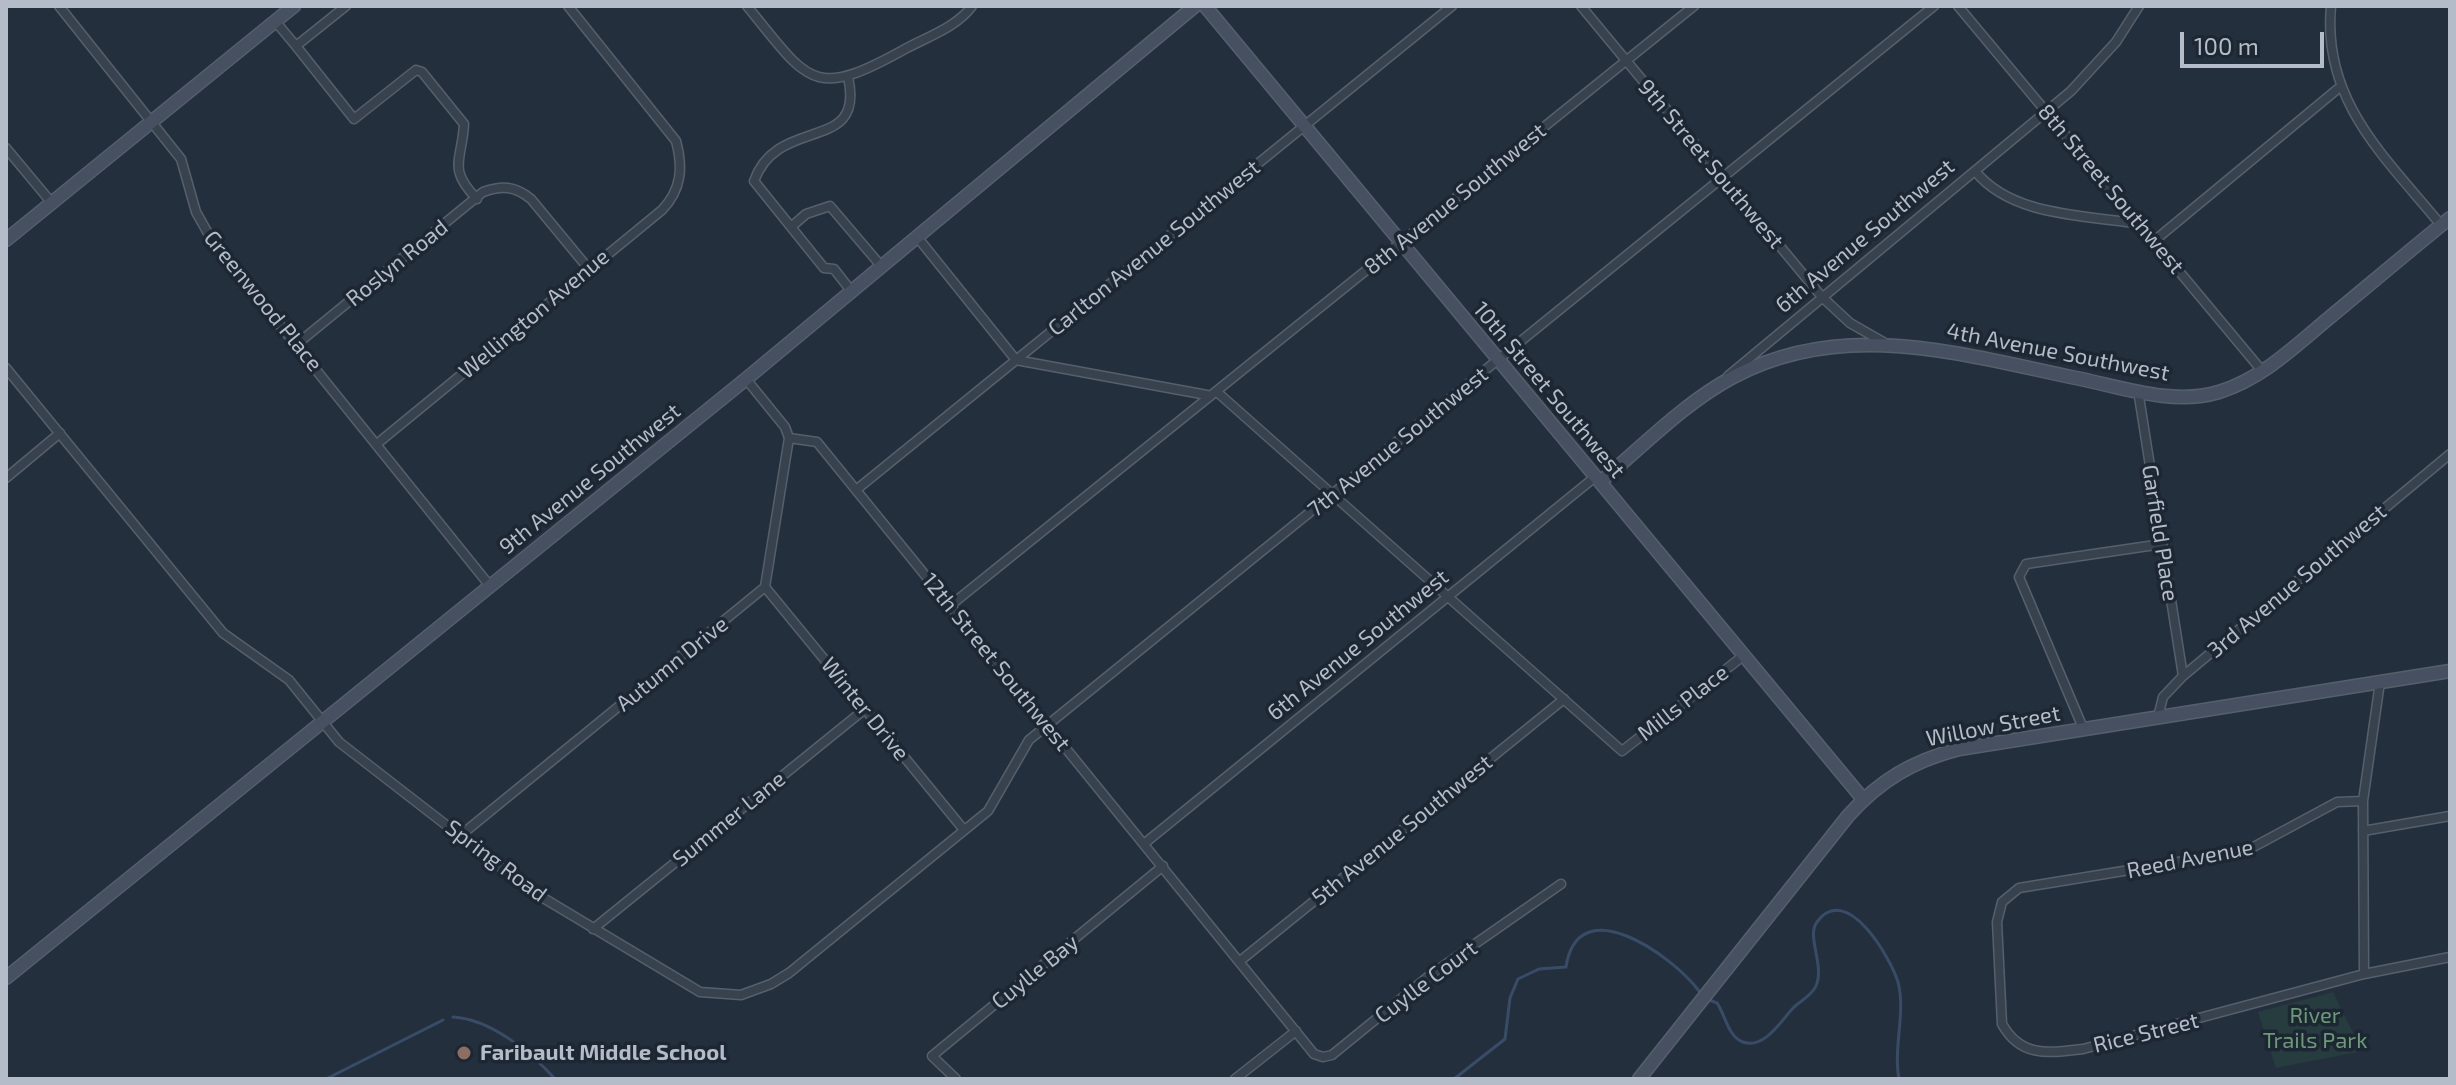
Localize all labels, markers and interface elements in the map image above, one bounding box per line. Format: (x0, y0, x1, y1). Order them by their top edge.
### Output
scale bar (2184, 16, 2328, 66)
text: 100 m (2194, 31, 2259, 60)
street label: 9th Street Southwest (1633, 74, 1789, 254)
street label: 8th Street Southwest (2032, 99, 2190, 279)
street label: 8th Avenue Southwest (1359, 118, 1551, 280)
street label: 6th Avenue Southwest (1770, 153, 1960, 319)
street label: Carlton Avenue Southwest (1043, 154, 1265, 342)
street label: Roslyn Road (341, 214, 453, 312)
street label: Greenwood Place (198, 225, 328, 377)
street label: Wellington Avenue (453, 243, 615, 385)
street label: 10th Street Southwest (1468, 296, 1630, 484)
street label: 4th Avenue Southwest (1944, 317, 2172, 387)
street label: 7th Avenue Southwest (1303, 361, 1493, 523)
street label: 9th Avenue Southwest (494, 398, 686, 560)
street label: Garfield Place (2136, 463, 2184, 603)
street label: 3rd Avenue Southwest (2202, 499, 2392, 663)
street label: 6th Avenue Southwest (1262, 564, 1454, 726)
street label: 12th Street Southwest (916, 568, 1076, 756)
street label: Autumn Drive (611, 611, 733, 717)
street label: Winter Drive (815, 652, 915, 766)
street label: Mills Place (1632, 659, 1734, 747)
street label: Willow Street (1924, 700, 2062, 752)
street label: 5th Avenue Southwest (1306, 749, 1498, 911)
street label: Summer Lane (667, 766, 791, 872)
street label: Spring Road (440, 814, 552, 908)
street label: Reed Avenue (2124, 834, 2256, 884)
street label: Cuylle Bay (986, 929, 1084, 1015)
street label: Cuylle Court (1370, 935, 1482, 1029)
park label: River Trails Park (2263, 1003, 2367, 1054)
street label: Rice Street (2091, 1007, 2201, 1059)
place label: Faribault Middle School (480, 1040, 726, 1066)
marker: Faribault Middle School (455, 1044, 473, 1062)

